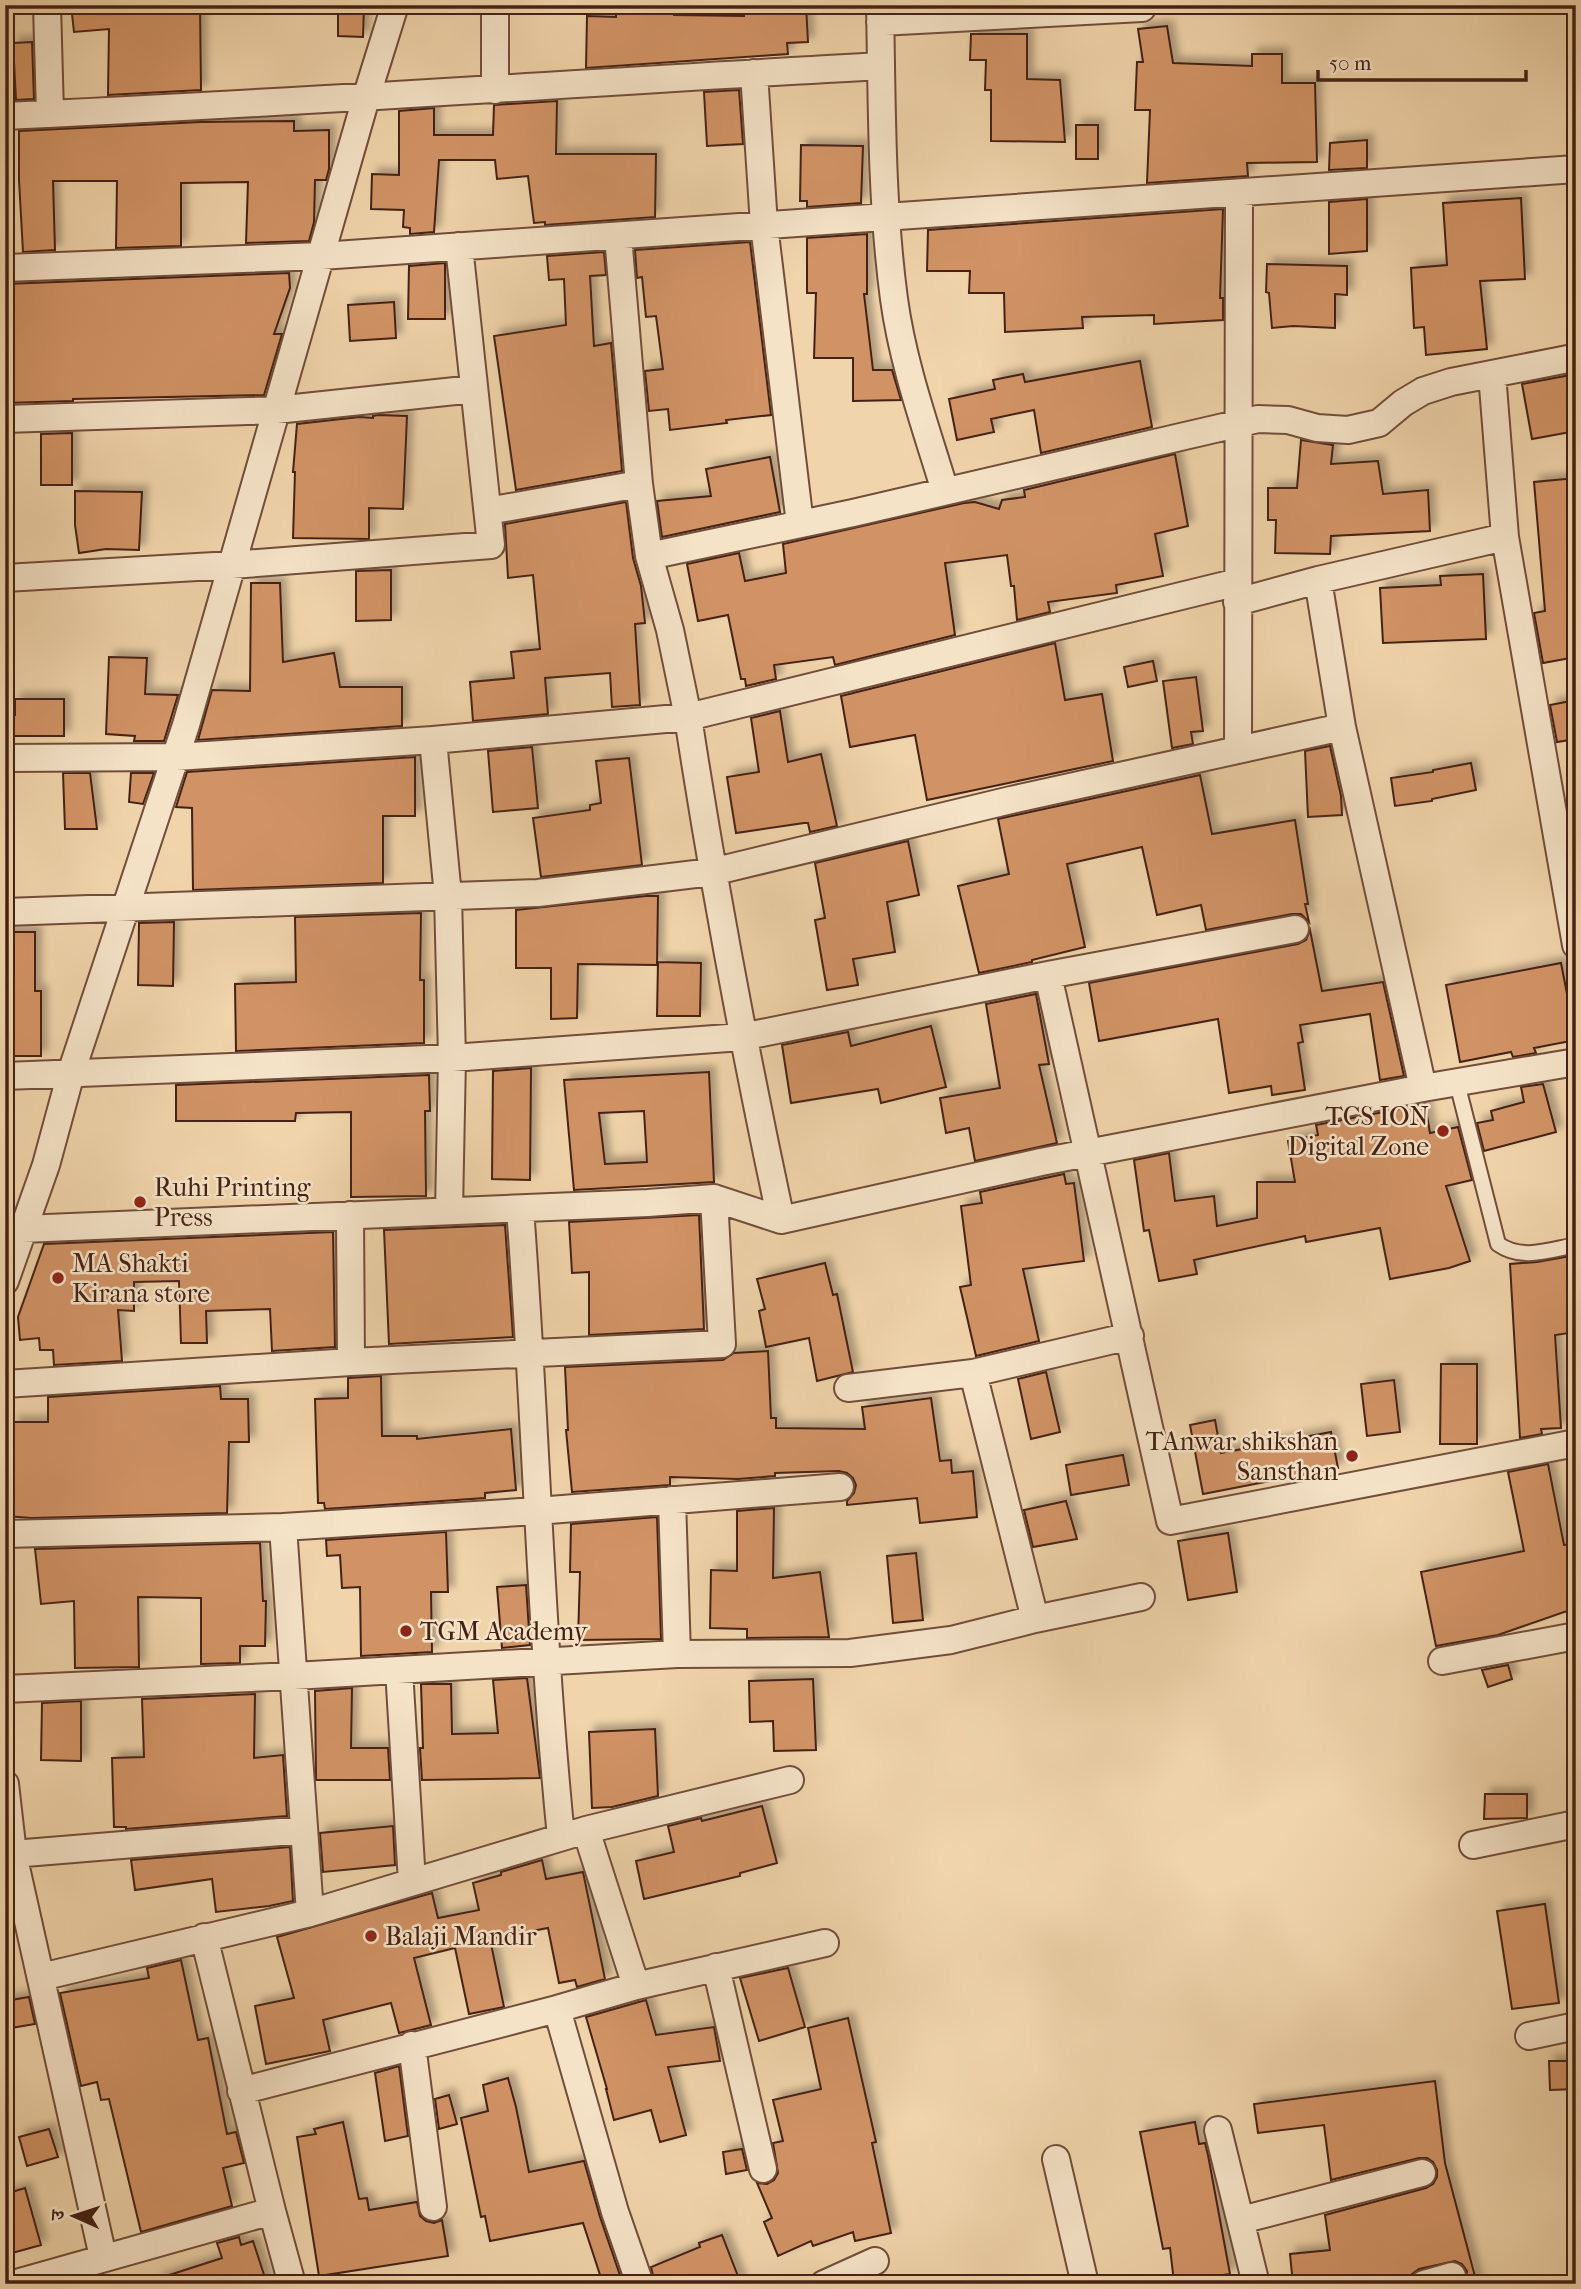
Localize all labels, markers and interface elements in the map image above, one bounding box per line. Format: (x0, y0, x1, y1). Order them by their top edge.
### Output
scale bar (1318, 38, 1527, 82)
text: 50 m (1329, 51, 1372, 75)
place label: TCS ION Digital Zone (1288, 1101, 1429, 1162)
marker: TCS ION Digital Zone (1435, 1123, 1451, 1139)
place label: Ruhi Printing Press (154, 1172, 311, 1233)
marker: Ruhi Printing Press (132, 1194, 148, 1210)
place label: MA Shakti Kirana store (72, 1248, 210, 1309)
marker: MA Shakti Kirana store (50, 1270, 66, 1286)
place label: TAnwar shikshan Sansthan (1146, 1426, 1338, 1487)
marker: TAnwar shikshan Sansthan (1344, 1448, 1360, 1464)
place label: TGM Academy (420, 1616, 589, 1647)
marker: TGM Academy (398, 1623, 414, 1639)
place label: Balaji Mandir (385, 1921, 537, 1952)
marker: Balaji Mandir (363, 1928, 379, 1944)
north arrow (38, 2180, 108, 2250)
text: उ (47, 2208, 69, 2223)

